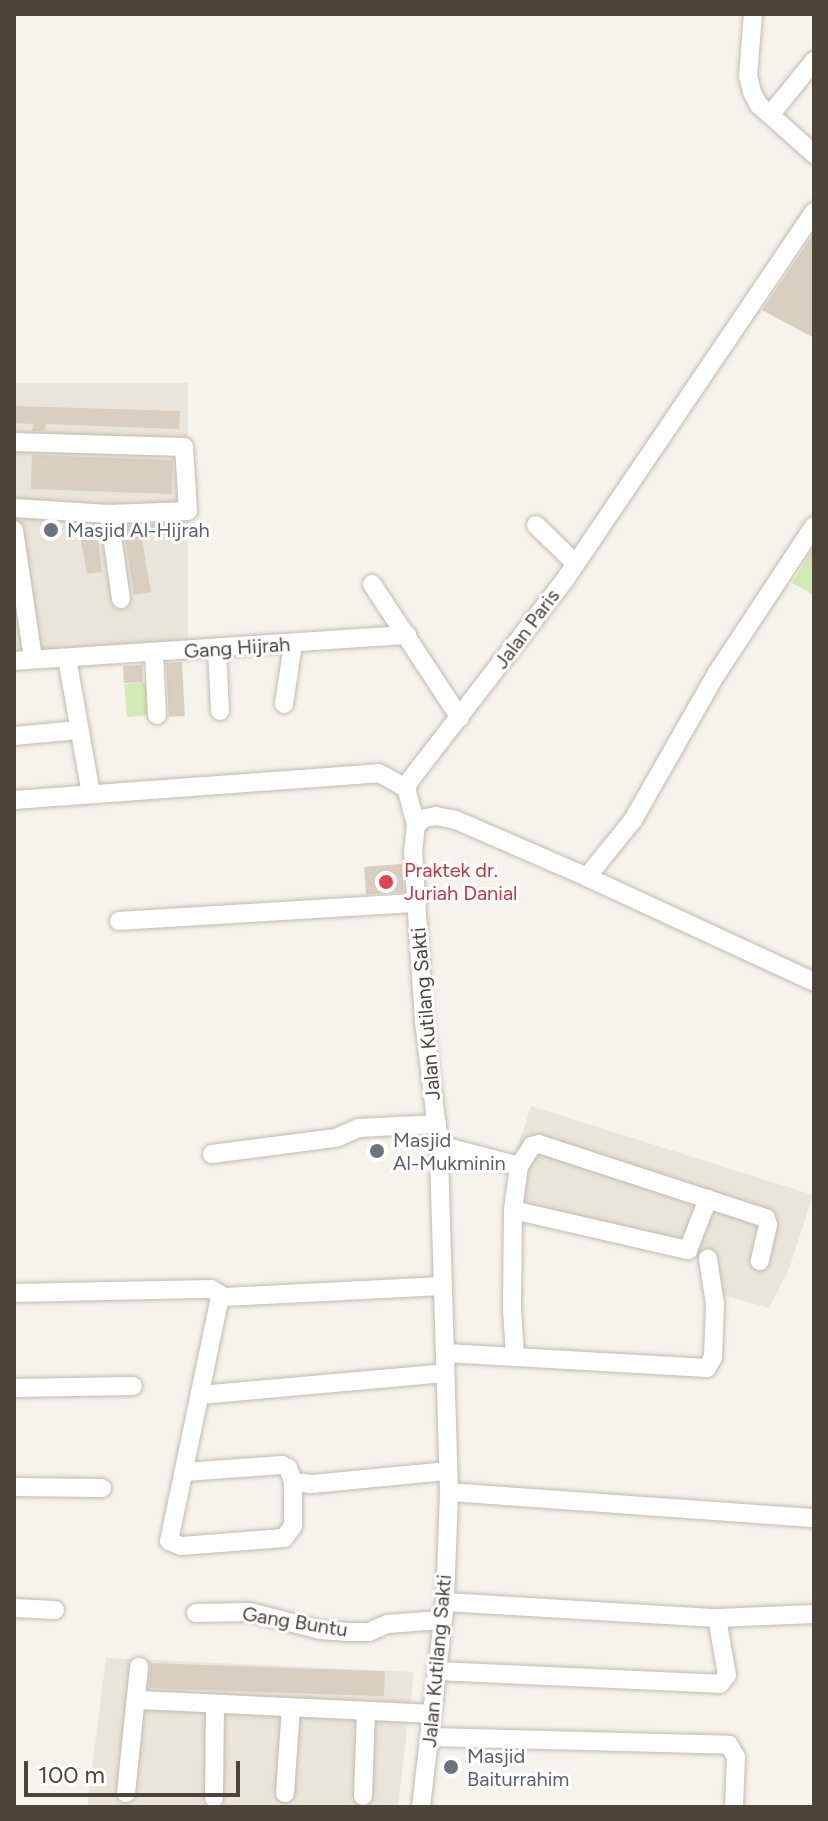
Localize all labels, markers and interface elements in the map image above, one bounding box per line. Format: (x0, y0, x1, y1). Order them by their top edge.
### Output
place label: Masjid Al-Hijrah (67, 518, 210, 542)
marker: Masjid Al-Hijrah (42, 521, 60, 539)
street label: Jalan Paris (489, 584, 565, 674)
street label: Gang Hijrah (183, 632, 291, 664)
place label: Praktek dr. Juriah Danial (404, 858, 518, 905)
marker: Praktek dr. Juriah Danial (375, 871, 397, 893)
street label: Jalan Kutilang Sakti (406, 927, 446, 1101)
place label: Masjid Al-Mukminin (393, 1128, 506, 1175)
marker: Masjid Al-Mukminin (368, 1142, 386, 1160)
street label: Jalan Kutilang Sakti (417, 1574, 457, 1748)
street label: Gang Buntu (241, 1602, 349, 1642)
place label: Masjid Baiturrahim (467, 1744, 569, 1791)
scale bar (28, 1745, 244, 1795)
marker: Masjid Baiturrahim (442, 1758, 460, 1776)
text: 100 m (38, 1760, 105, 1789)

